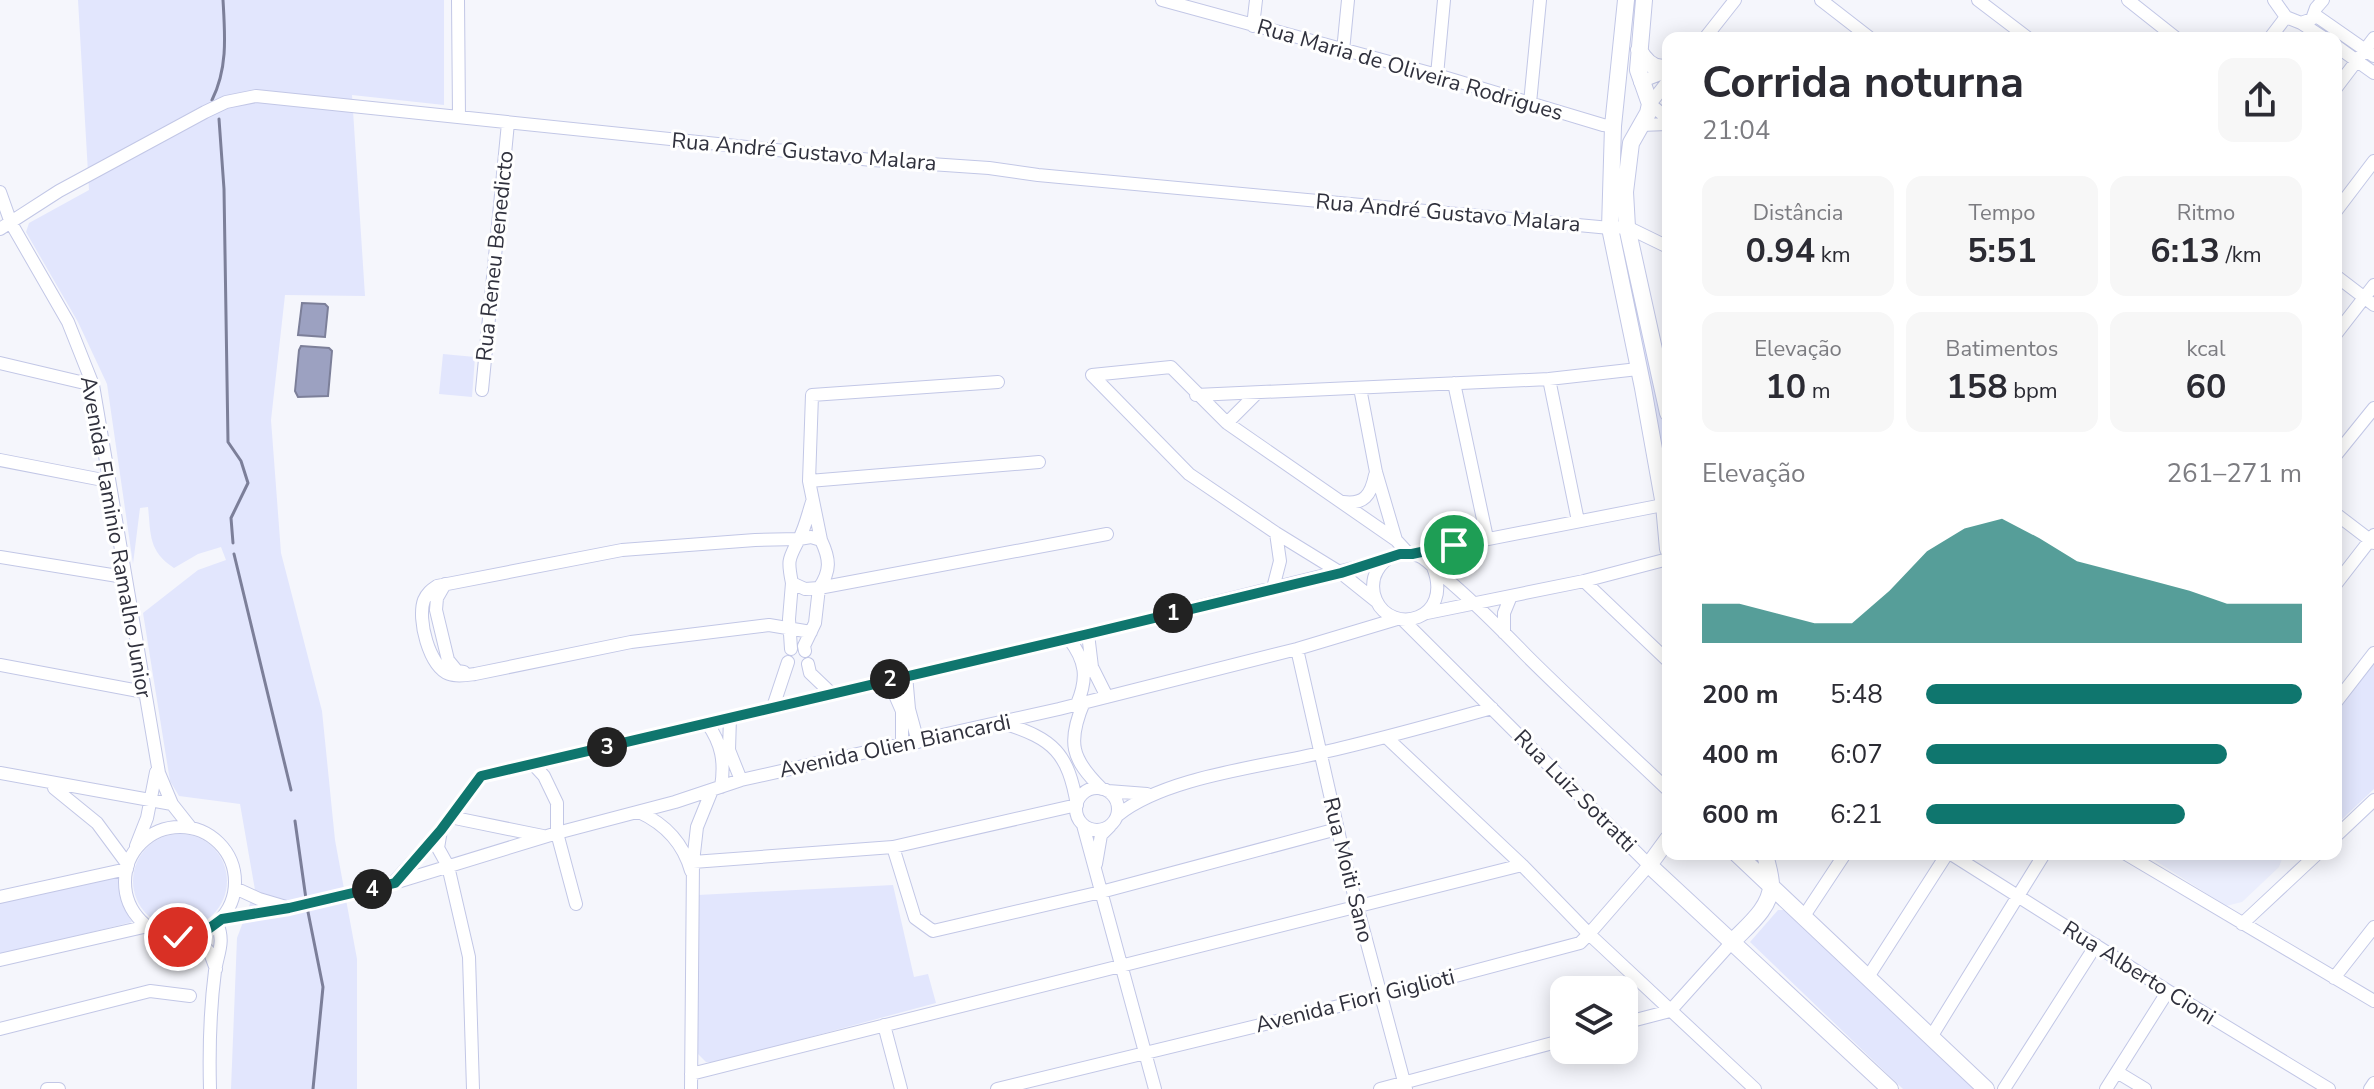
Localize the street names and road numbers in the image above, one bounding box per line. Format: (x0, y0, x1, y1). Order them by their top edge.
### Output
street label: Rua Maria de Oliveira Rodrigues (1254, 12, 1566, 128)
street label: Rua André Gustavo Malara (670, 125, 938, 179)
street label: Rua Reneu Benedicto (469, 149, 521, 363)
street label: Rua André Gustavo Malara (1314, 186, 1582, 240)
street label: Avenida Flaminio Ramalho Junior (73, 374, 159, 701)
street label: Avenida Olien Biancardi (776, 707, 1014, 785)
street label: Rua Luiz Sotratti (1507, 723, 1643, 859)
street label: Rua Moiti Sano (1315, 794, 1381, 946)
street label: Rua Alberto Cioni (2057, 914, 2221, 1032)
street label: Avenida Fiori Giglioti (1252, 962, 1458, 1040)

